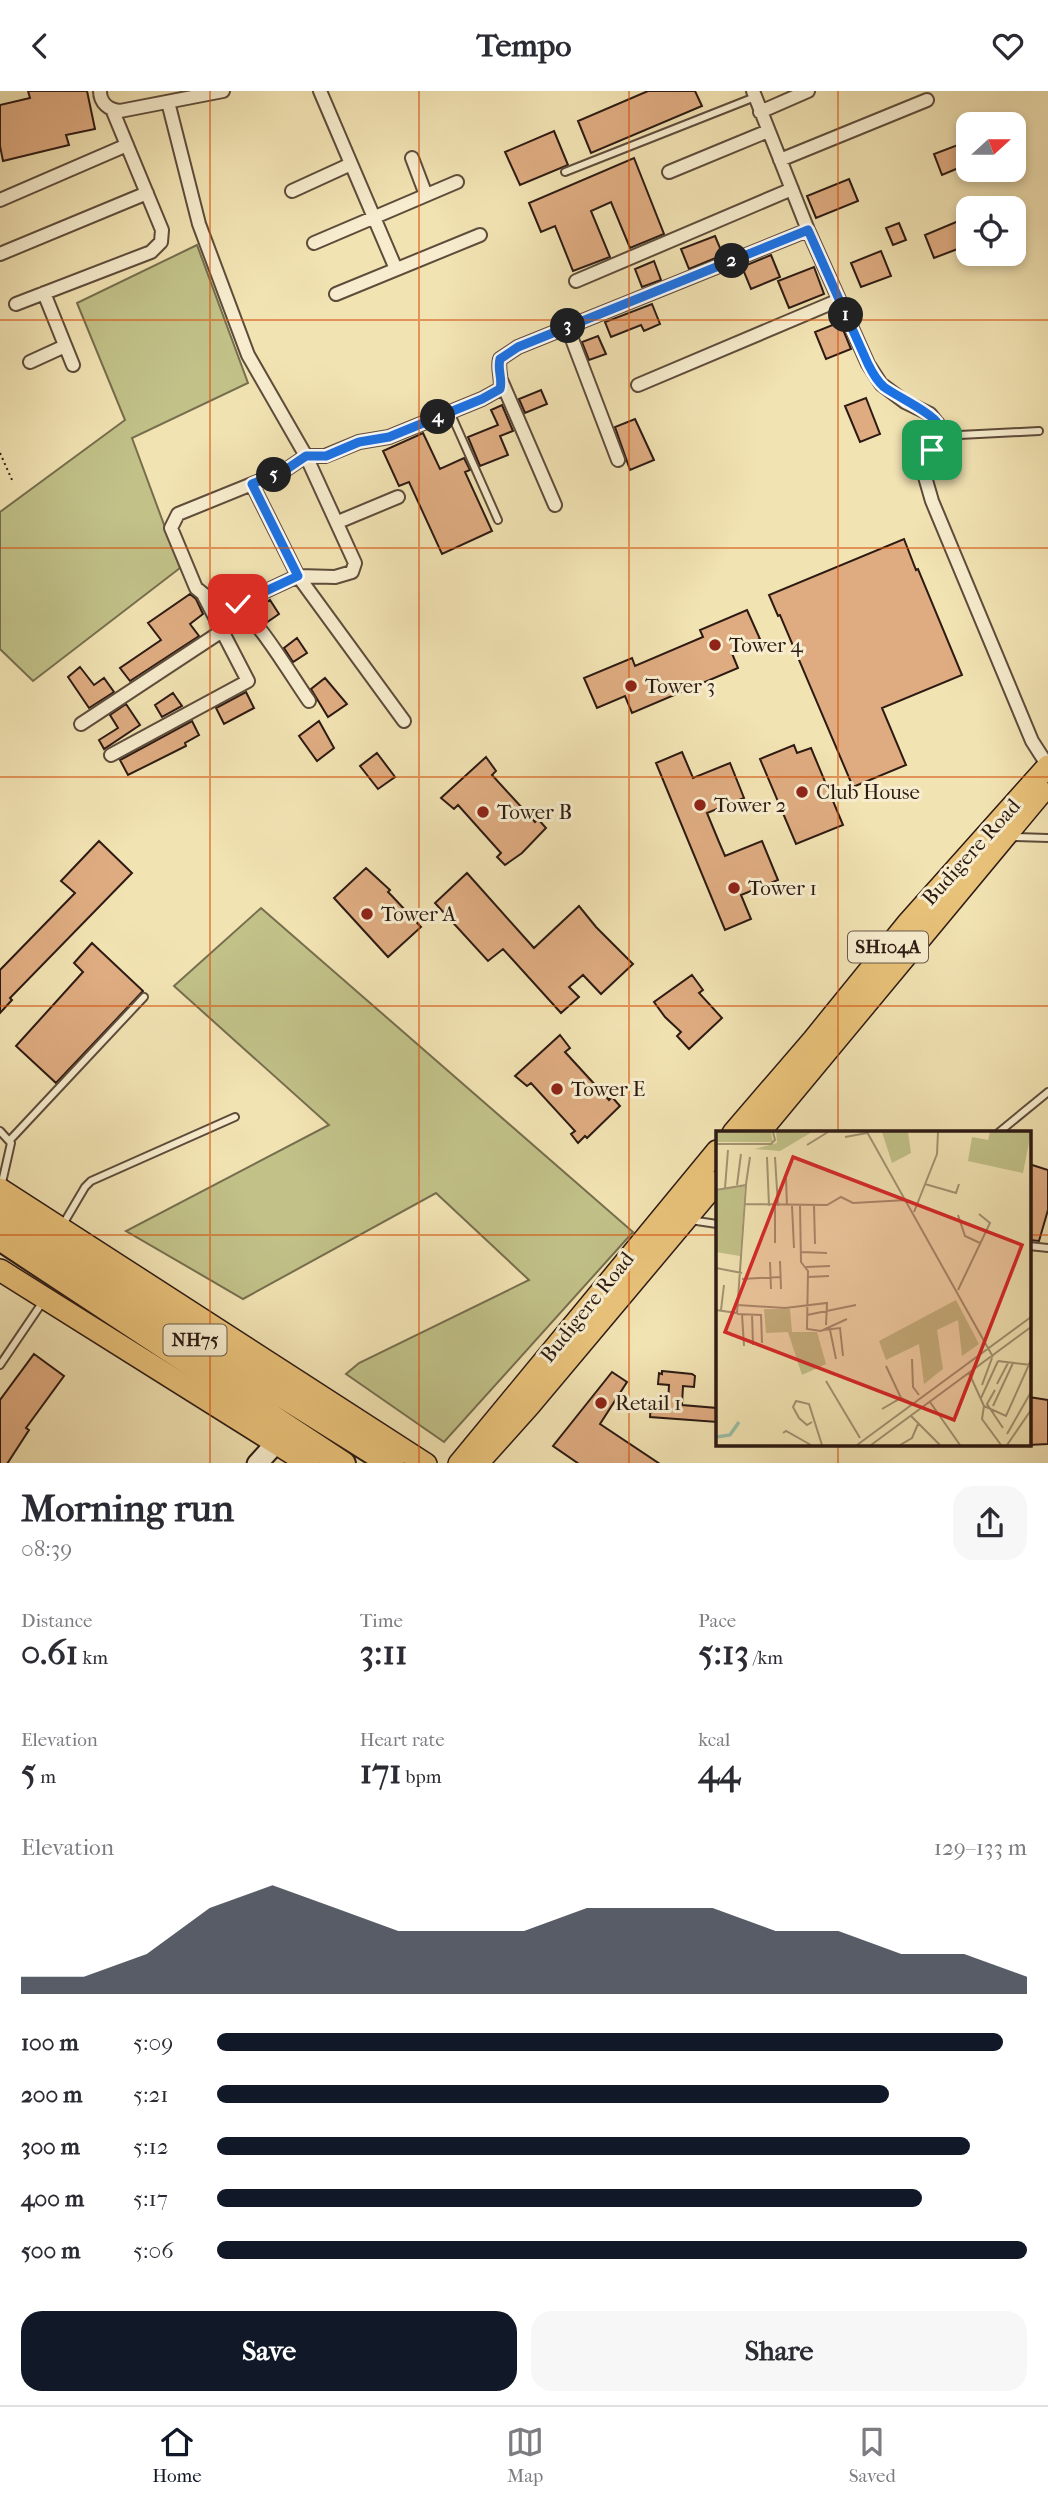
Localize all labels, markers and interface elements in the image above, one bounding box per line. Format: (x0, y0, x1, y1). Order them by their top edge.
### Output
icon: back (21, 27, 59, 65)
text: Tempo (477, 27, 571, 64)
icon: heart (989, 27, 1027, 65)
north arrow (956, 112, 1026, 182)
map controls (956, 112, 1026, 266)
button: locate (956, 196, 1026, 266)
pin: 2 (714, 243, 750, 279)
text: 2 (727, 249, 736, 271)
pin: 1 (828, 297, 864, 333)
text: 1 (842, 303, 849, 325)
pin: 3 (550, 309, 586, 343)
text: 3 (564, 314, 571, 336)
pin: 4 (420, 399, 456, 435)
text: 4 (432, 405, 443, 427)
pin (902, 420, 962, 480)
icon: arrive (913, 431, 951, 469)
pin: 5 (256, 457, 292, 493)
text: 5 (269, 463, 278, 485)
pin (208, 574, 268, 634)
icon: check (219, 585, 257, 623)
place label: Tower 4 (729, 633, 803, 657)
marker: Tower 4 (707, 637, 723, 653)
place label: Tower 3 (645, 674, 715, 698)
marker: Tower 3 (623, 678, 639, 694)
place label: Club House (816, 780, 920, 804)
marker: Club House (794, 784, 810, 800)
place label: Tower 2 (714, 793, 786, 817)
street label: Budigere Road (917, 793, 1025, 910)
marker: Tower 2 (692, 797, 708, 813)
place label: Tower B (497, 800, 572, 824)
marker: Tower B (475, 804, 491, 820)
place label: Tower 1 (748, 876, 817, 900)
marker: Tower 1 (726, 880, 742, 896)
place label: Tower A (381, 902, 456, 926)
marker: Tower A (359, 906, 375, 922)
road number: SH104A (848, 932, 928, 963)
place label: Tower E (571, 1077, 645, 1101)
marker: Tower E (549, 1081, 565, 1097)
inset map (716, 1131, 1030, 1446)
street label: Budigere Road (535, 1247, 639, 1367)
road number: NH75 (164, 1324, 227, 1355)
place label: Retail 1 (615, 1391, 682, 1415)
marker: Retail 1 (593, 1395, 609, 1411)
text: Morning run (21, 1486, 234, 1531)
button: share (953, 1486, 1027, 1560)
text: 08:39 (21, 1535, 72, 1562)
text: Distance (21, 1610, 92, 1632)
text: Time (360, 1610, 403, 1632)
text: Pace (698, 1610, 736, 1632)
text: 0.61 (21, 1632, 78, 1673)
text: 3:11 (360, 1632, 407, 1673)
text: 5:13 (698, 1632, 749, 1673)
text: km (78, 1647, 108, 1669)
text: /km (749, 1647, 783, 1669)
text: Elevation (21, 1729, 98, 1751)
text: Heart rate (360, 1729, 445, 1751)
text: kcal (698, 1729, 730, 1751)
text: 5 (21, 1751, 36, 1792)
text: 171 (360, 1751, 402, 1792)
text: 44 (698, 1751, 740, 1792)
text: m (36, 1766, 56, 1788)
text: bpm (402, 1766, 442, 1788)
text: Elevation (21, 1834, 114, 1861)
text: 129–133 m (934, 1834, 1027, 1861)
text: 100 m (21, 2029, 79, 2056)
text: 5:09 (133, 2029, 173, 2056)
text: 200 m (21, 2081, 82, 2108)
text: 5:21 (133, 2081, 169, 2108)
text: 300 m (21, 2133, 80, 2160)
text: 5:12 (133, 2133, 169, 2160)
text: 400 m (21, 2185, 84, 2212)
text: 5:17 (133, 2185, 168, 2212)
text: 500 m (21, 2237, 80, 2264)
text: 5:06 (133, 2237, 174, 2264)
button: Save (21, 2311, 517, 2391)
button: Share (531, 2311, 1027, 2391)
tab: Home (152, 2423, 202, 2487)
tab: Map (506, 2423, 544, 2487)
tab: Saved (849, 2423, 896, 2487)

